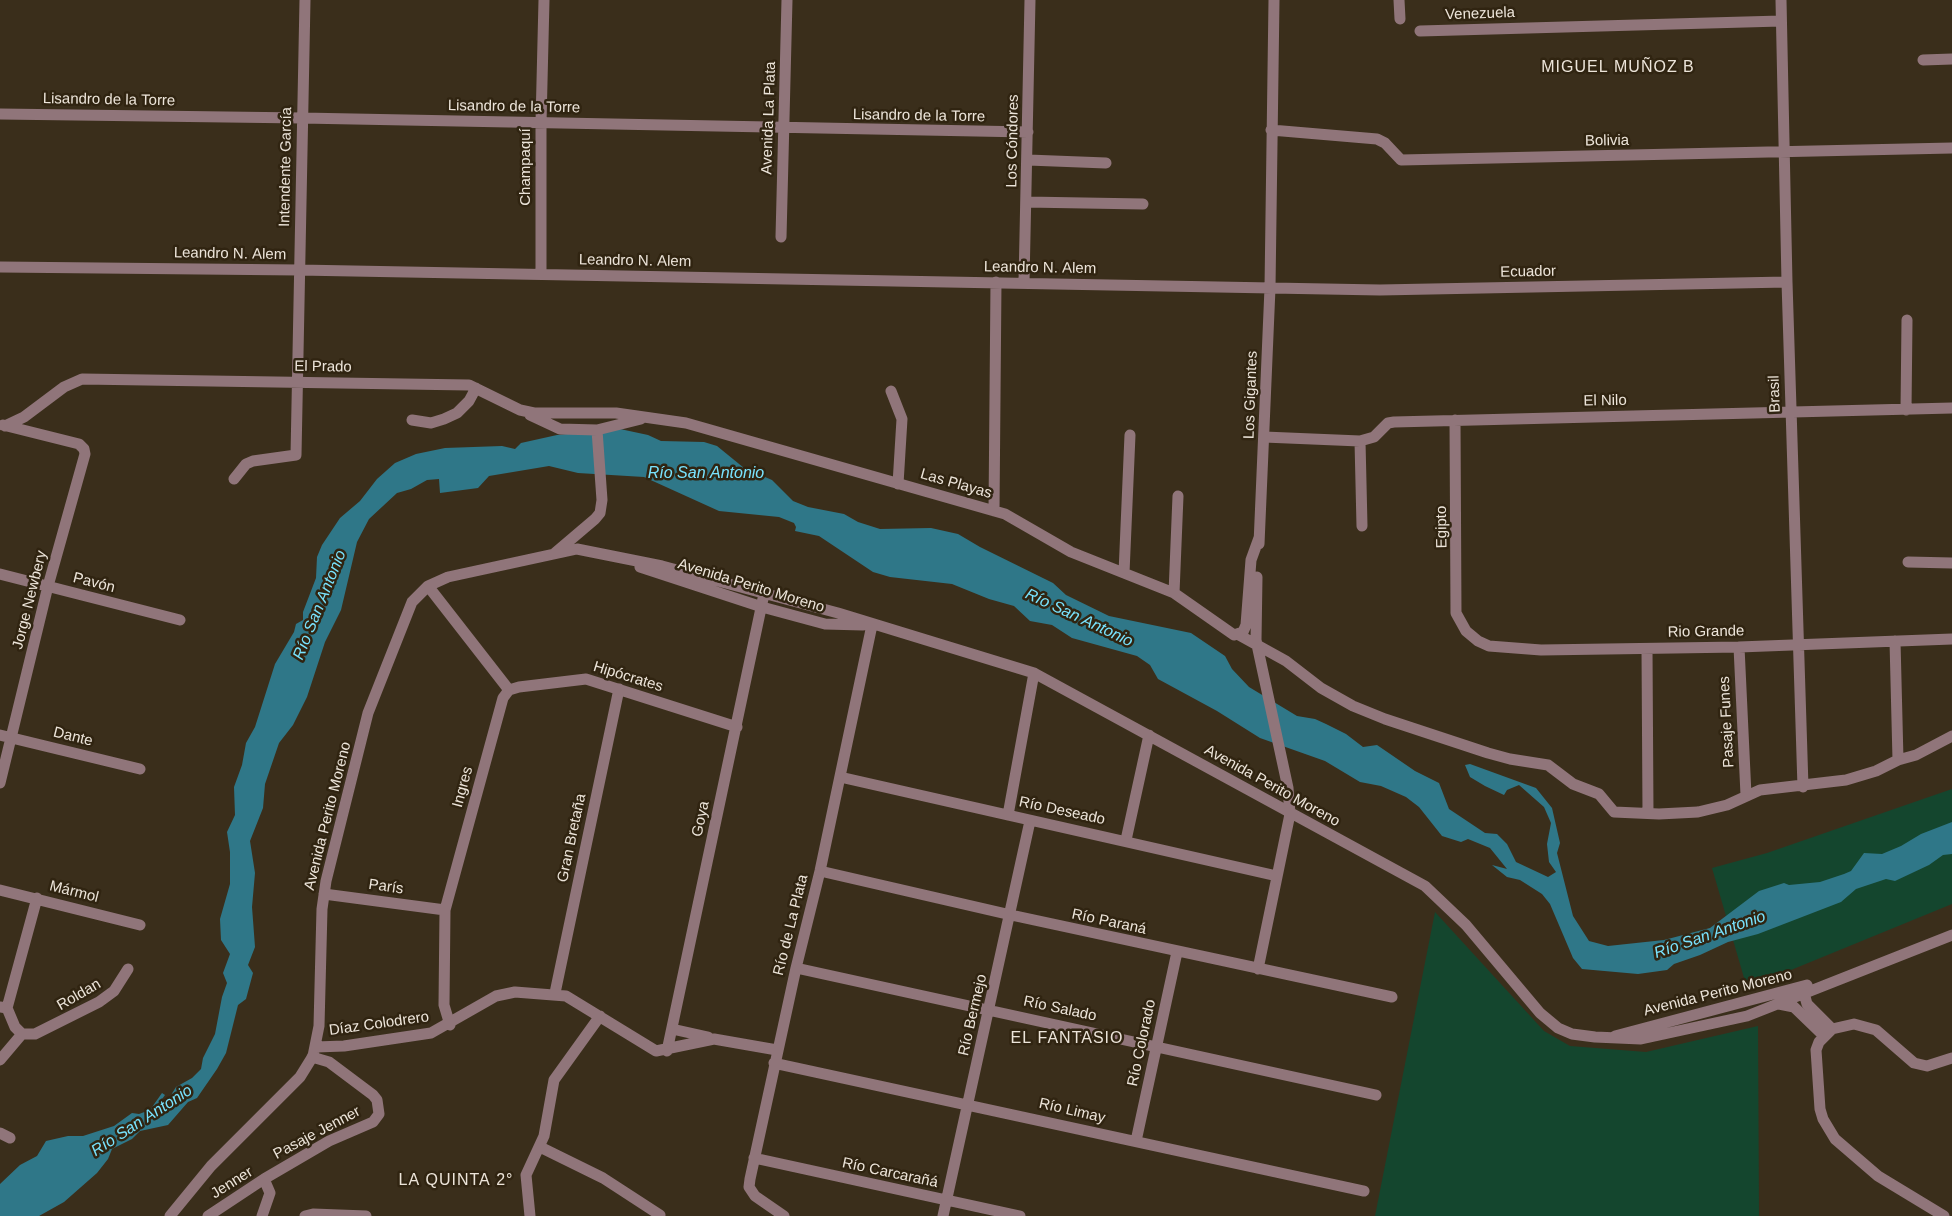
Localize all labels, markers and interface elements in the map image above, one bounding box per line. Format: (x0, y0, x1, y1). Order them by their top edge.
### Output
street label: Venezuela (1445, 4, 1515, 24)
district label: MIGUEL MUÑOZ B (1539, 58, 1697, 78)
street label: Avenida La Plata (758, 61, 780, 175)
street label: Lisandro de la Torre (43, 90, 175, 110)
street label: Los Cóndores (1003, 94, 1023, 188)
street label: Lisandro de la Torre (448, 97, 580, 117)
street label: Lisandro de la Torre (853, 106, 985, 126)
street label: Intendente García (276, 107, 296, 227)
street label: Champaquí (517, 128, 535, 206)
street label: Bolivia (1585, 132, 1629, 150)
street label: Leandro N. Alem (174, 244, 286, 264)
street label: Leandro N. Alem (579, 251, 691, 271)
street label: Leandro N. Alem (984, 258, 1096, 278)
street label: Ecuador (1500, 263, 1556, 281)
street label: Los Gigantes (1240, 351, 1262, 439)
street label: El Prado (294, 357, 352, 377)
street label: Brasil (1765, 375, 1785, 413)
street label: El Nilo (1583, 392, 1627, 410)
water label: Río San Antonio (648, 464, 764, 484)
street label: Las Playas (918, 465, 994, 503)
street label: Egipto (1433, 506, 1451, 548)
water label: Río San Antonio (289, 547, 351, 663)
street label: Jorge Newbery (9, 549, 51, 651)
street label: Avenida Perito Moreno (676, 555, 826, 617)
street label: Pavón (71, 569, 117, 597)
water label: Río San Antonio (1022, 585, 1136, 651)
street label: Rio Grande (1667, 622, 1745, 642)
street label: Hipócrates (591, 658, 665, 696)
street label: Pasaje Funes (1716, 676, 1738, 768)
street label: Dante (51, 723, 95, 751)
street label: Avenida Perito Moreno (301, 740, 355, 892)
street label: Avenida Perito Moreno (1201, 741, 1343, 831)
street label: Ingres (449, 765, 477, 809)
street label: Gran Bretaña (554, 792, 590, 884)
street label: Río Deseado (1017, 793, 1107, 829)
street label: Goya (688, 800, 714, 838)
street label: Río de La Plata (770, 873, 812, 977)
street label: París (367, 876, 405, 898)
street label: Mármol (48, 877, 100, 907)
street label: Río Paraná (1070, 905, 1148, 939)
water label: Río San Antonio (1652, 907, 1768, 963)
street label: Avenida Perito Moreno (1642, 966, 1794, 1020)
street label: Río Bermejo (955, 972, 991, 1058)
street label: Roldan (54, 975, 104, 1015)
street label: Río Salado (1022, 992, 1098, 1026)
street label: Río Colorado (1124, 998, 1160, 1088)
street label: Díaz Colodrero (328, 1008, 430, 1040)
district label: EL FANTASIO (1009, 1029, 1125, 1049)
water label: Río San Antonio (88, 1081, 196, 1161)
street label: Río Limay (1037, 1095, 1107, 1127)
street label: Pasaje Jenner (270, 1103, 364, 1163)
street label: Río Carcarañá (840, 1154, 940, 1192)
street label: Jenner (208, 1163, 256, 1203)
district label: LA QUINTA 2° (397, 1171, 515, 1191)

